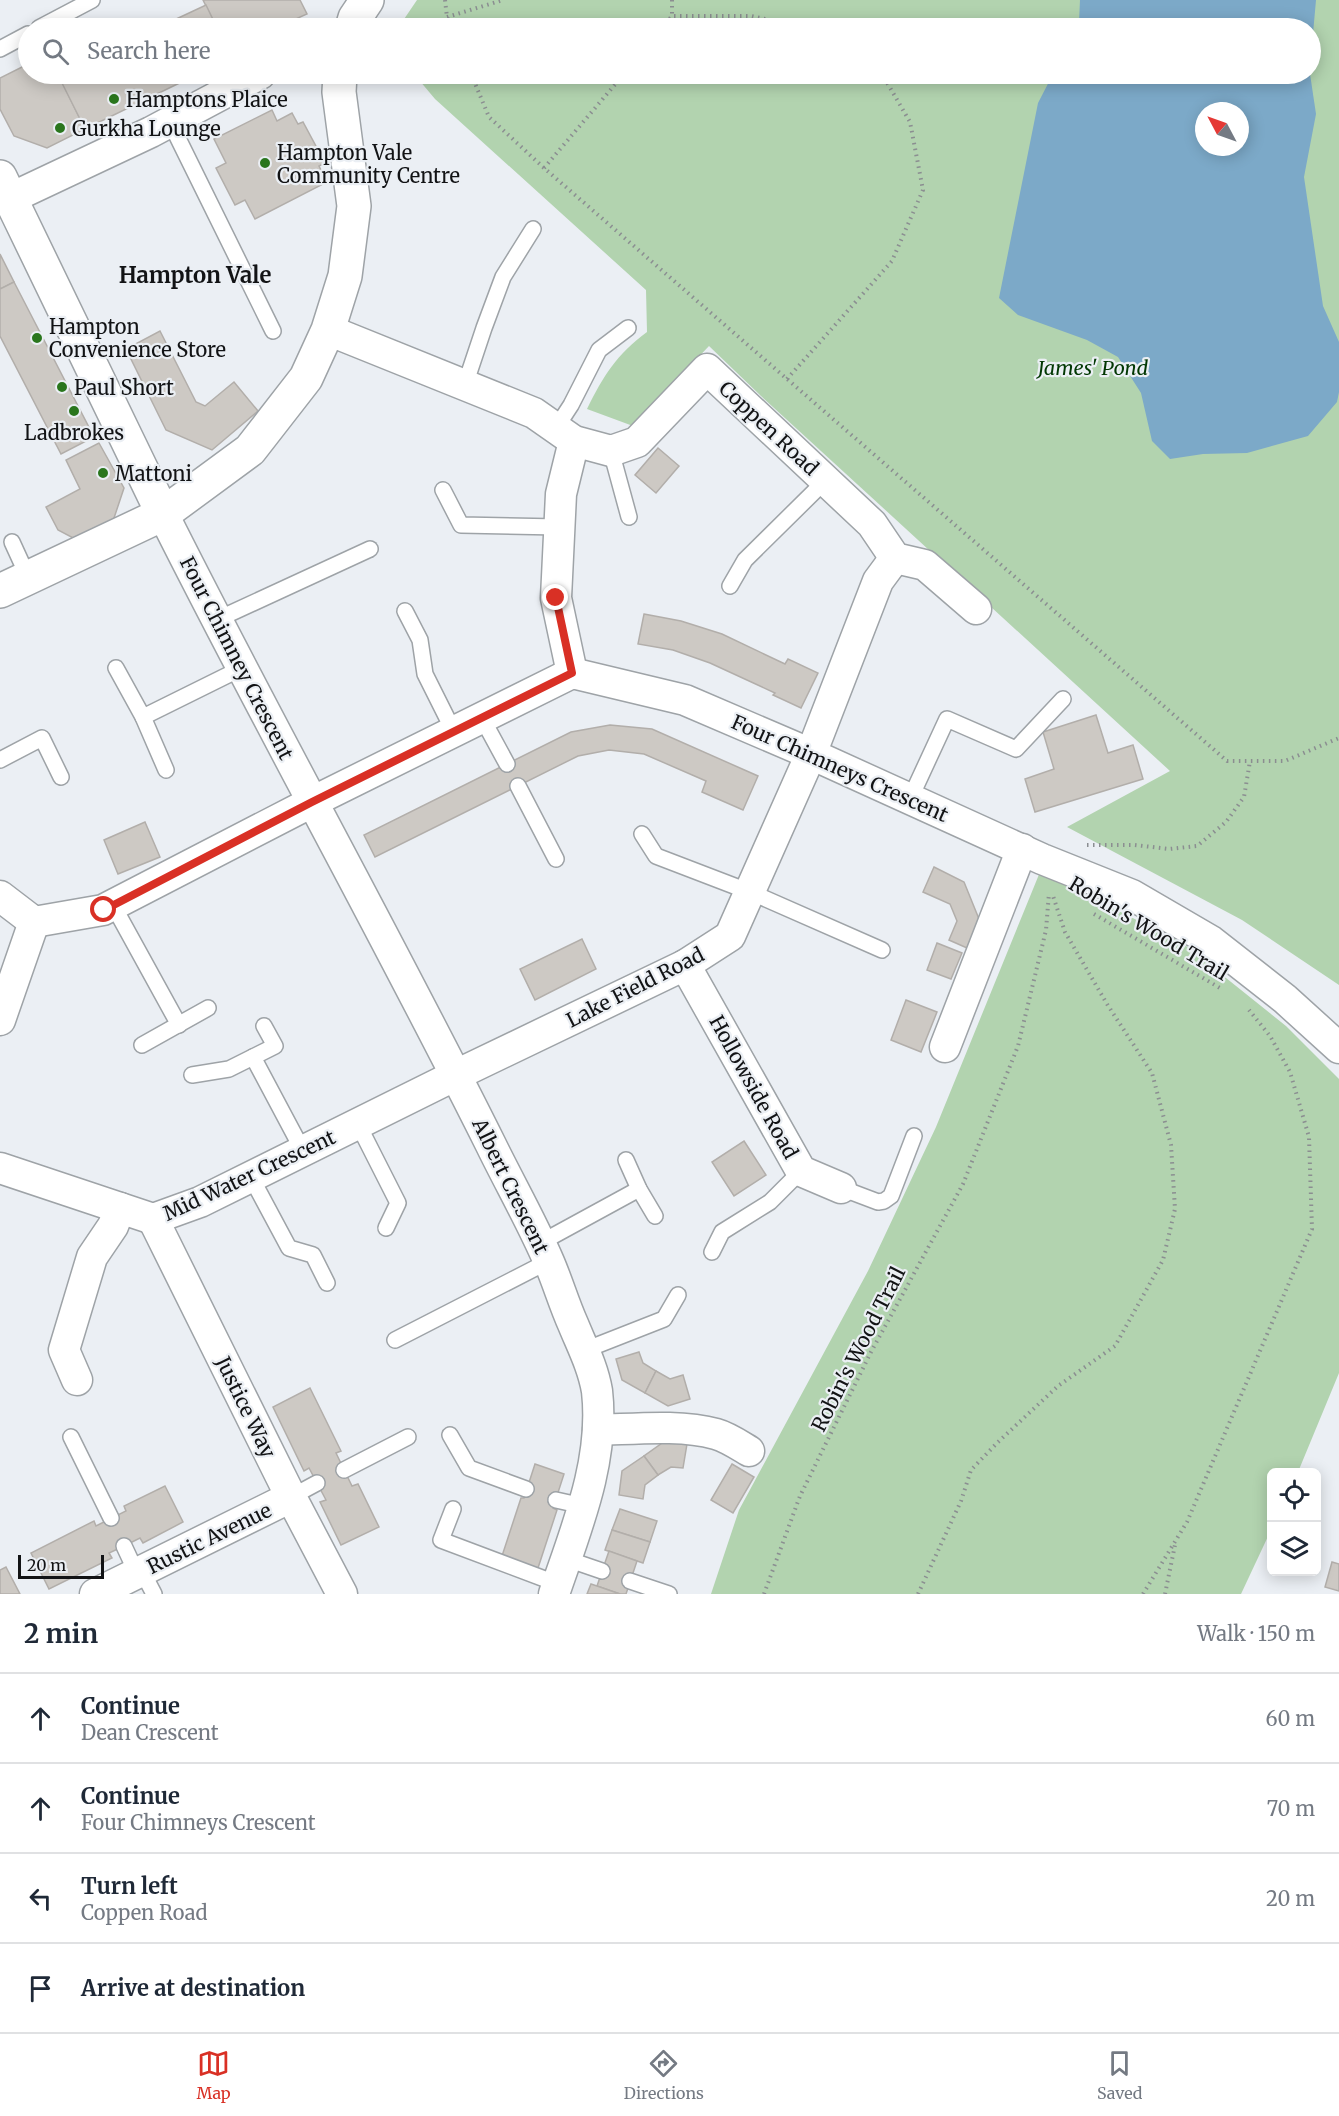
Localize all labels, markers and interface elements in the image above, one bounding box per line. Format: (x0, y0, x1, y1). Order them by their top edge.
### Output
search box (18, 18, 1321, 84)
icon: search (39, 35, 72, 68)
text: Search here (87, 37, 210, 65)
place label: Hamptons Plaice (126, 87, 288, 112)
marker: Hamptons Plaice (107, 92, 121, 106)
north arrow (1195, 102, 1249, 156)
place label: Gurkha Lounge (72, 116, 221, 141)
marker: Gurkha Lounge (53, 121, 67, 135)
place label: Hampton Vale Community Centre (277, 140, 460, 188)
marker: Hampton Vale Community Centre (258, 156, 272, 170)
district label: Hampton Vale (119, 261, 271, 289)
place label: Hampton Convenience Store (49, 314, 226, 362)
marker: Hampton Convenience Store (30, 331, 44, 345)
park label: James' Pond (1036, 355, 1149, 380)
place label: Paul Short (74, 375, 174, 400)
street label: Coppen Road (714, 376, 824, 480)
marker: Paul Short (55, 380, 69, 394)
marker: Ladbrokes (67, 404, 81, 418)
place label: Ladbrokes (24, 420, 124, 445)
place label: Mattoni (115, 461, 192, 486)
marker: Mattoni (96, 466, 110, 480)
street label: Four Chimney Crescent (175, 552, 299, 764)
route end (542, 584, 568, 610)
street label: Four Chimneys Crescent (728, 709, 952, 827)
street label: Robin's Wood Trail (1065, 871, 1233, 985)
route start (90, 896, 116, 922)
street label: Lake Field Road (562, 942, 708, 1032)
street label: Hollowside Road (704, 1011, 804, 1163)
street label: Albert Crescent (467, 1113, 555, 1258)
street label: Mid Water Crescent (159, 1124, 339, 1226)
street label: Robin's Wood Trail (806, 1262, 910, 1436)
street label: Justice Way (210, 1351, 281, 1462)
map controls (1267, 1468, 1321, 1576)
button: locate (1267, 1468, 1321, 1522)
street label: Rustic Avenue (143, 1497, 275, 1579)
button: layers (1267, 1522, 1321, 1576)
scale bar (18, 1552, 104, 1580)
text: 20 m (27, 1555, 66, 1575)
text: 2 min (24, 1617, 98, 1650)
text: Walk · 150 m (1197, 1621, 1315, 1646)
text: Continue (81, 1692, 180, 1720)
icon: ahead (24, 1702, 57, 1735)
text: 60 m (1265, 1706, 1315, 1731)
text: Dean Crescent (81, 1720, 219, 1745)
text: Continue (81, 1782, 180, 1810)
icon: ahead (24, 1792, 57, 1825)
text: 70 m (1267, 1796, 1315, 1821)
text: Four Chimneys Crescent (81, 1810, 315, 1835)
text: Turn left (81, 1872, 178, 1900)
icon: left (24, 1882, 57, 1915)
text: 20 m (1266, 1886, 1315, 1911)
text: Coppen Road (81, 1900, 208, 1925)
icon: arrive (24, 1972, 57, 2005)
text: Arrive at destination (81, 1974, 305, 2002)
tab: Map (197, 2047, 231, 2103)
tab: Directions (624, 2047, 704, 2103)
tab: Saved (1097, 2047, 1142, 2103)

